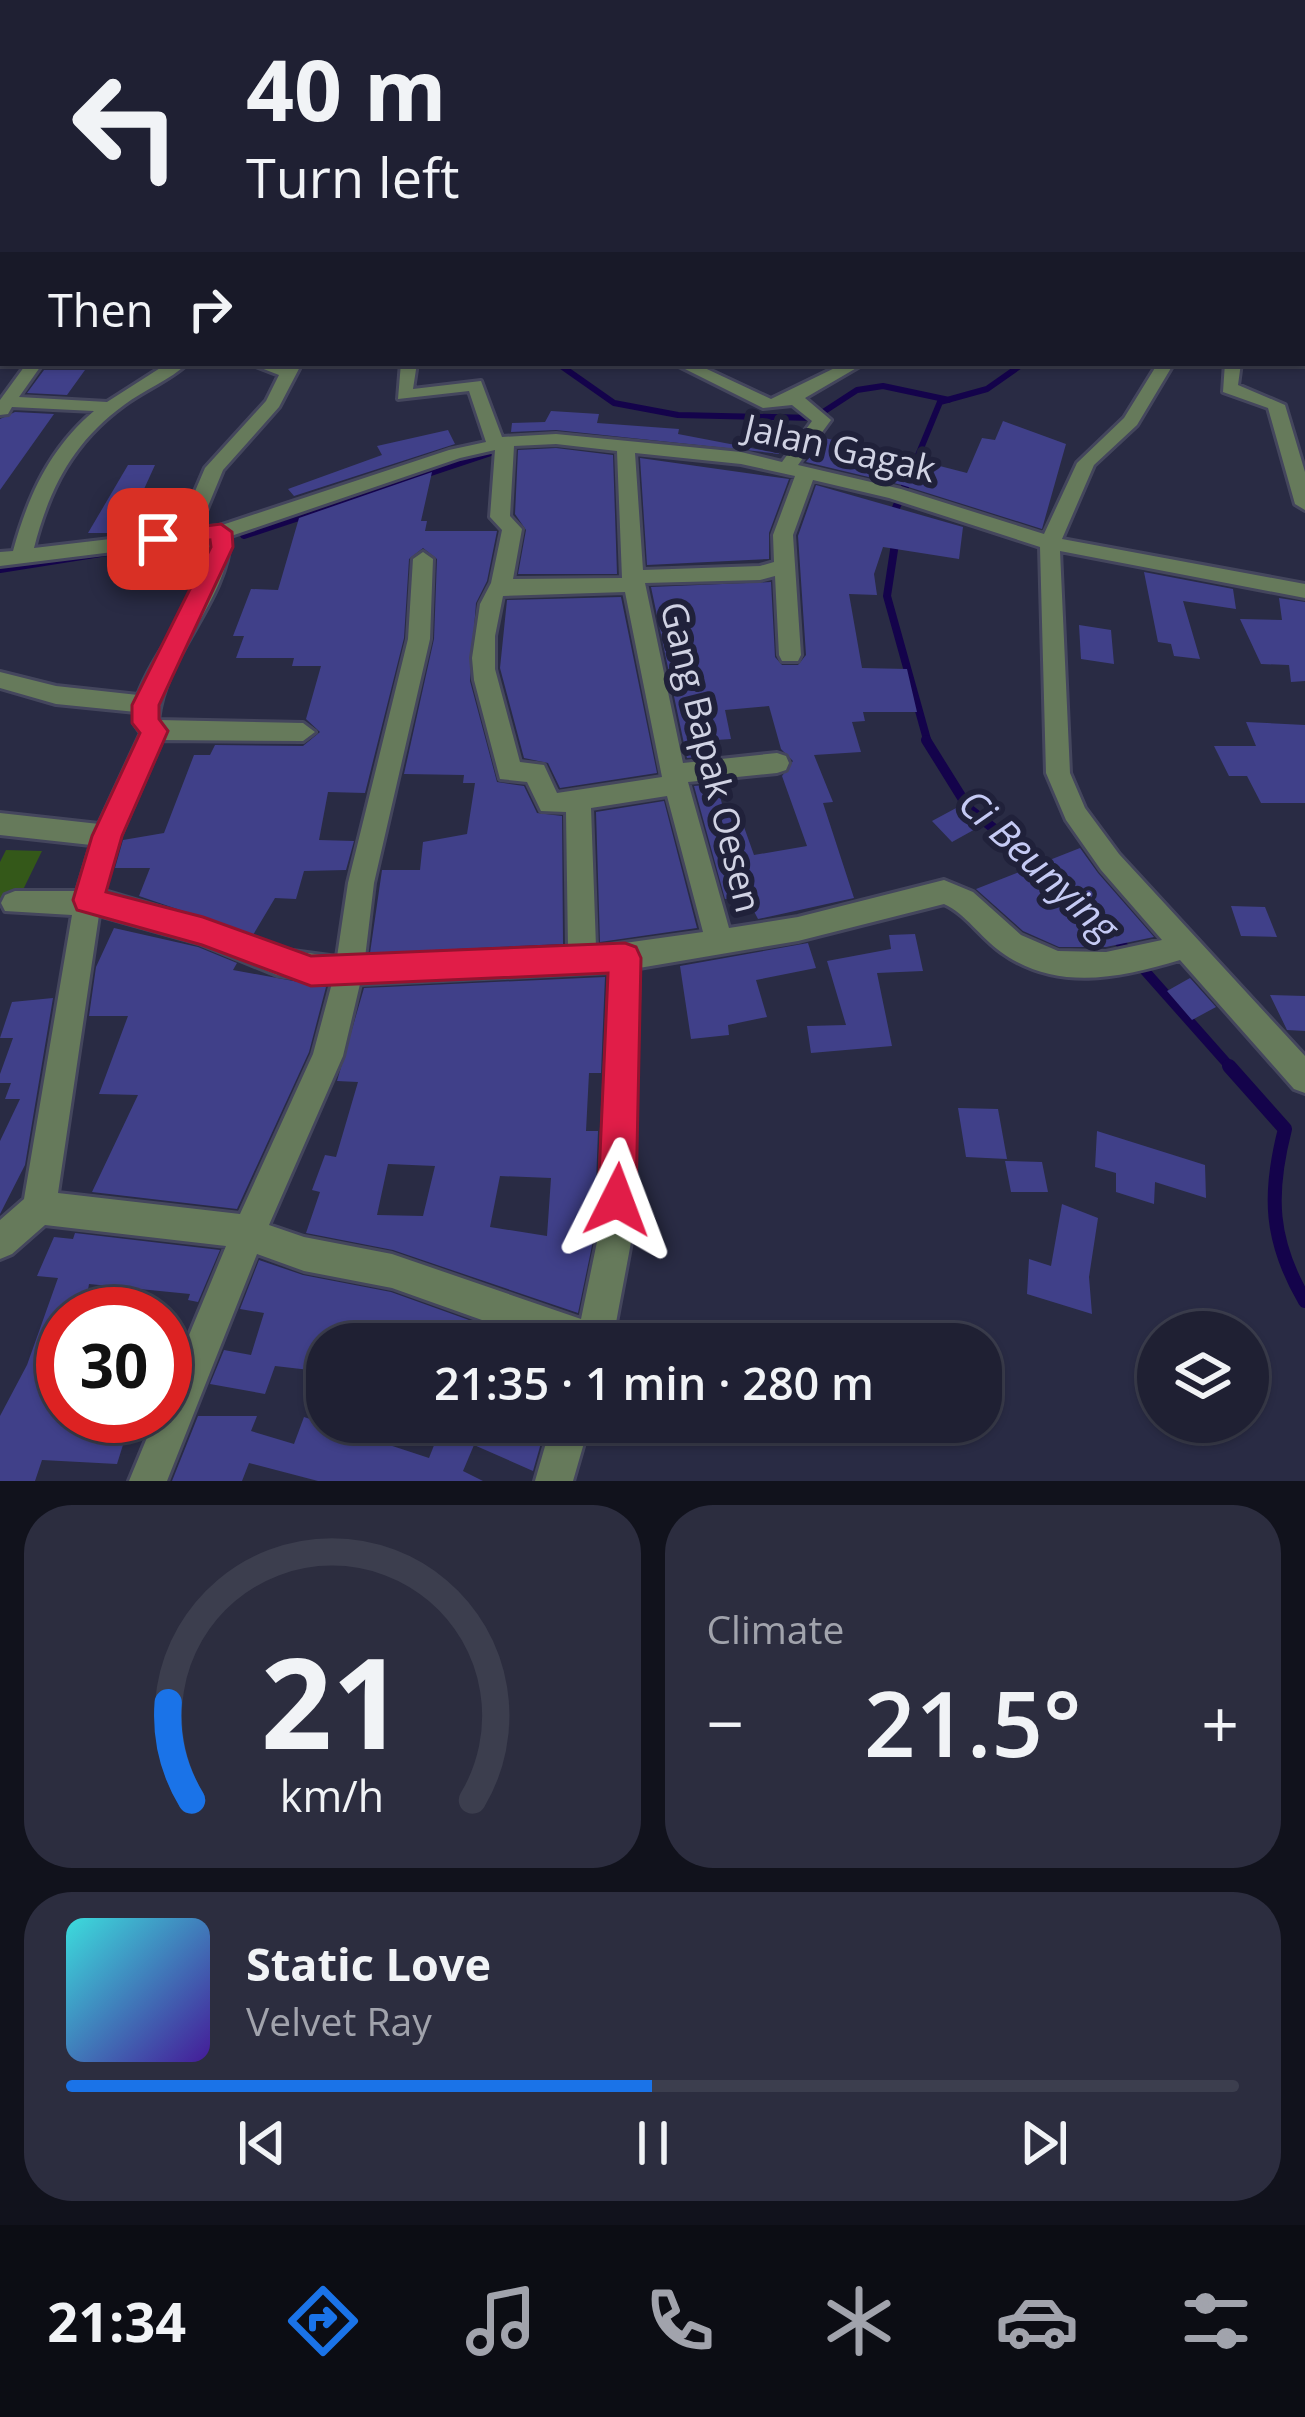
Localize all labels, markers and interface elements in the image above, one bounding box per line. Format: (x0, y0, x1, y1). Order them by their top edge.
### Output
text: 40 m (246, 31, 446, 146)
icon: left (48, 48, 204, 204)
text: Turn left (246, 140, 459, 214)
icon: right (177, 276, 243, 342)
text: Then (48, 279, 153, 340)
street label: Jalan Gagak (737, 401, 941, 493)
pin (107, 488, 209, 590)
icon: arrive (125, 506, 191, 572)
street label: Gang Bapak Oesen (649, 596, 774, 917)
water label: Ci Beunying (948, 776, 1133, 953)
position arrow (554, 1137, 680, 1263)
speed limit sign: 30 (36, 1287, 192, 1443)
map controls (1137, 1311, 1269, 1443)
button: layers (1137, 1311, 1269, 1443)
text: 21:35 · 1 min · 280 m (434, 1352, 874, 1413)
text: Climate (707, 1602, 844, 1655)
text: 21 (261, 1616, 404, 1786)
text: 21.5° (864, 1661, 1082, 1783)
text: − (707, 1677, 744, 1767)
text: + (1201, 1677, 1239, 1767)
text: km/h (280, 1765, 384, 1824)
text: Static Love (246, 1933, 491, 1994)
text: Velvet Ray (246, 1994, 432, 2047)
icon: previous (229, 2110, 295, 2176)
icon: pause (620, 2110, 686, 2176)
icon: next (1011, 2110, 1077, 2176)
icon: directions (281, 2279, 365, 2363)
icon: music (459, 2279, 543, 2363)
icon: phone (638, 2279, 722, 2363)
icon: climate (817, 2279, 901, 2363)
icon: car (995, 2279, 1079, 2363)
icon: filters (1174, 2279, 1258, 2363)
text: 21:34 (47, 2284, 186, 2358)

